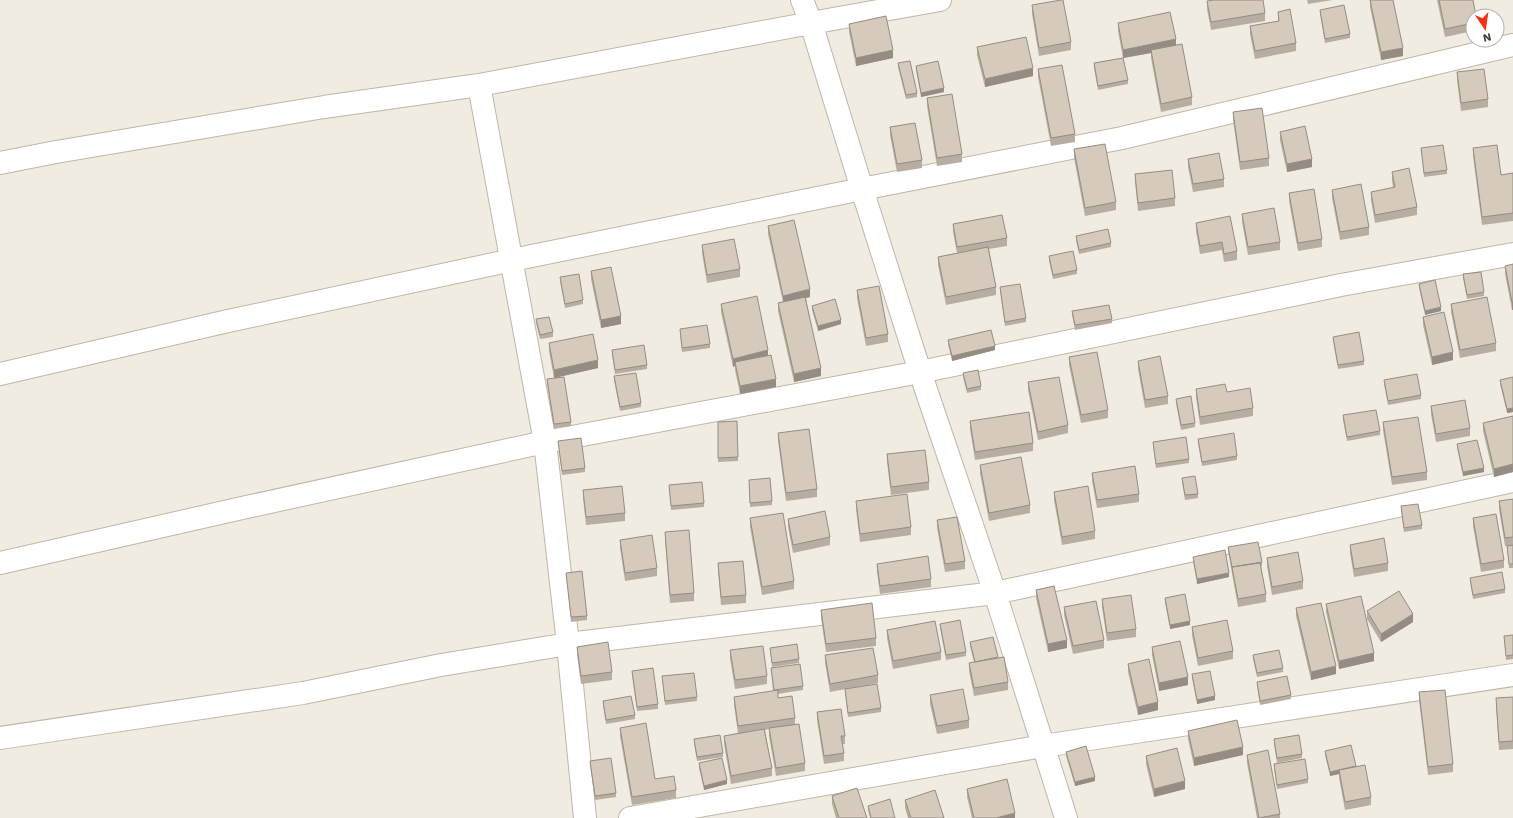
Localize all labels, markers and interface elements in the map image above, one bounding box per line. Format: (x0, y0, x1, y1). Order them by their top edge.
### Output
north arrow (1465, 8, 1505, 48)
text: N (1482, 30, 1493, 45)

